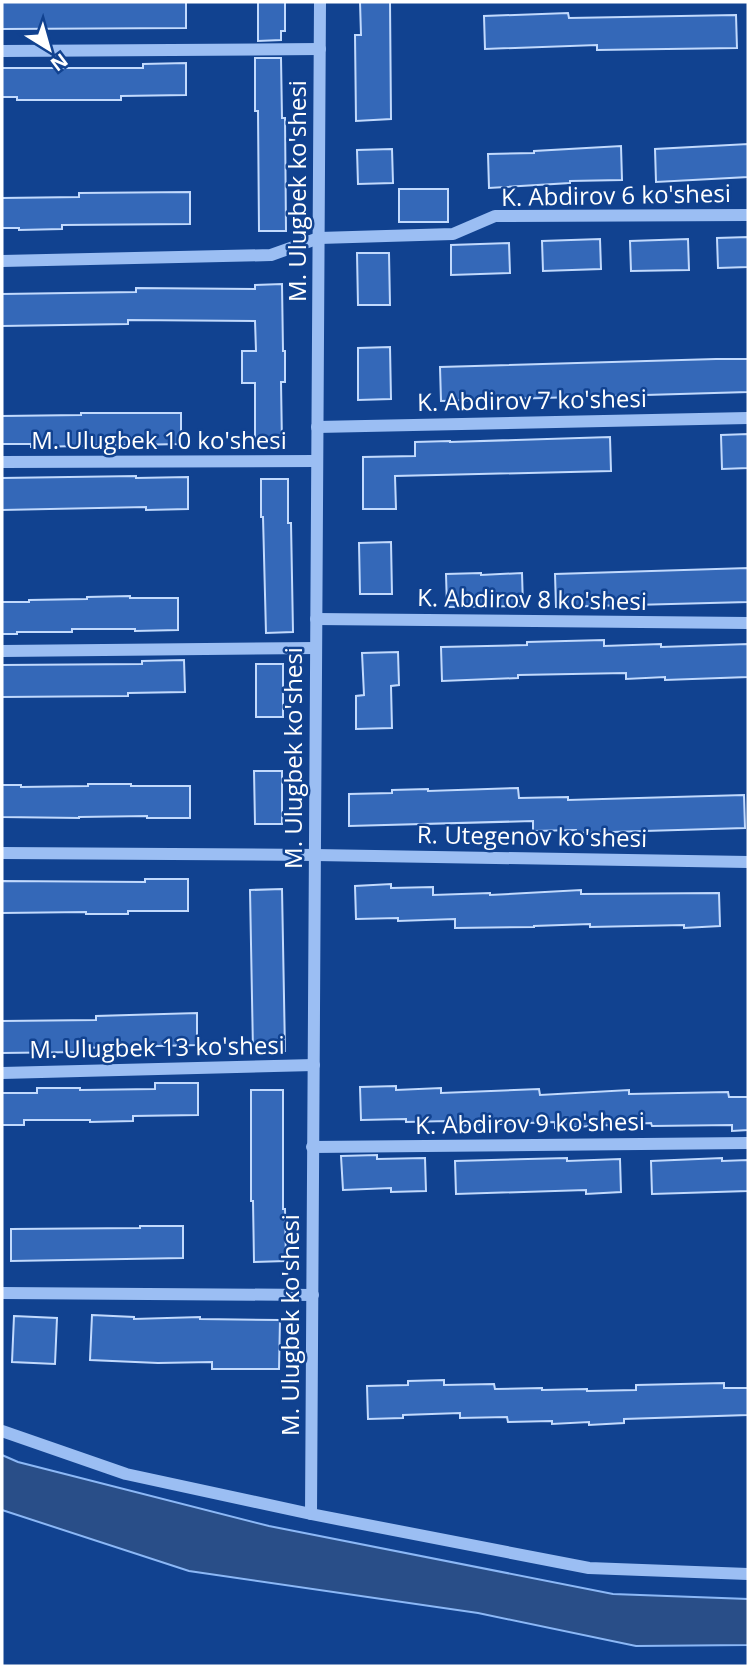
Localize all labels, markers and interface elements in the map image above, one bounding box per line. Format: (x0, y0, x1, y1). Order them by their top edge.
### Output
north arrow (14, 14, 84, 84)
text: N (45, 48, 73, 78)
street label: M. Ulugbek ko'shesi (280, 80, 313, 302)
street label: K. Abdirov 6 ko'shesi (501, 176, 731, 213)
street label: K. Abdirov 7 ko'shesi (417, 381, 647, 418)
street label: M. Ulugbek 10 ko'shesi (31, 423, 287, 456)
street label: K. Abdirov 8 ko'shesi (417, 580, 647, 617)
street label: M. Ulugbek ko'shesi (276, 647, 309, 869)
street label: R. Utegenov ko'shesi (417, 817, 647, 854)
street label: M. Ulugbek 13 ko'shesi (29, 1028, 285, 1065)
street label: K. Abdirov 9 ko'shesi (415, 1104, 645, 1141)
street label: M. Ulugbek ko'shesi (273, 1214, 306, 1436)

